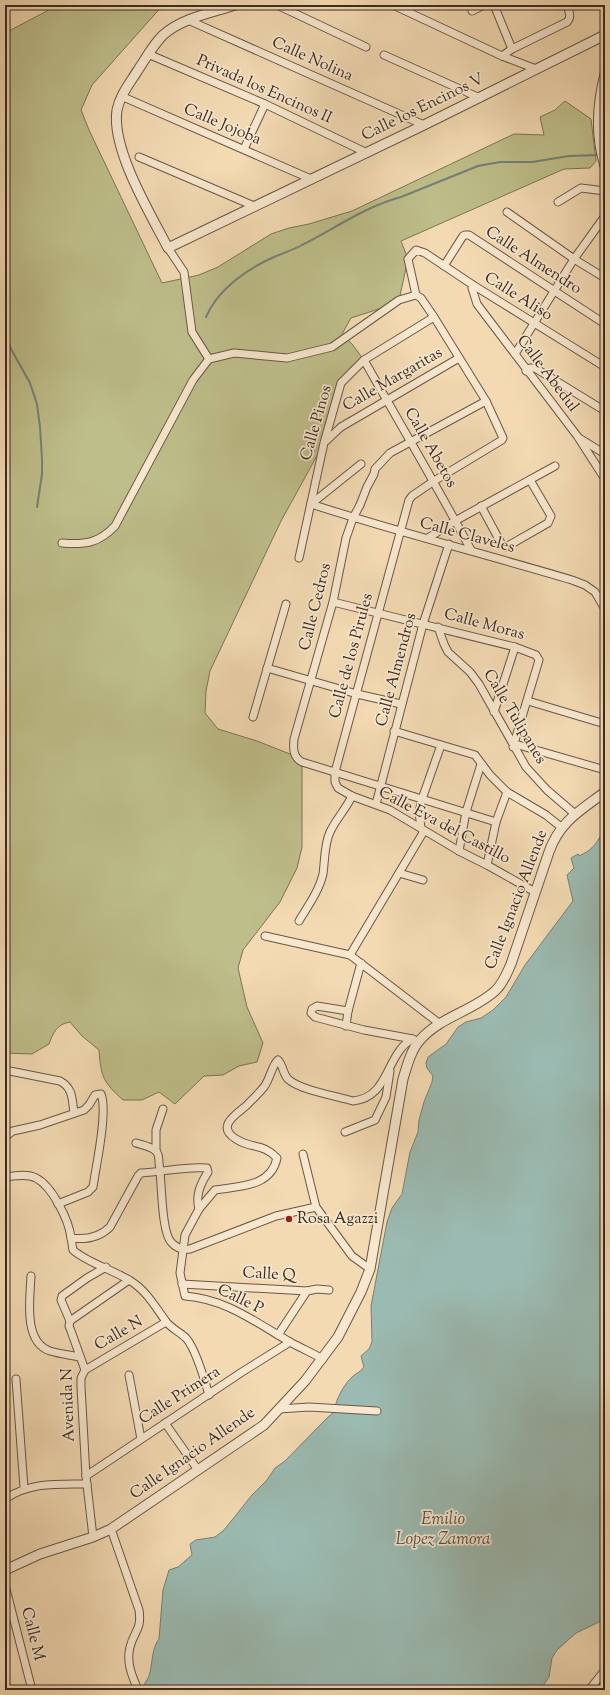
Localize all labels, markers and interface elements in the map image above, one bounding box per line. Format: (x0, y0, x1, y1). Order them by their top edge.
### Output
street label: Calle Nolina (268, 32, 357, 88)
street label: Privada los Encinos II (192, 50, 336, 130)
street label: Calle los Encinos V (358, 68, 488, 148)
street label: Calle Jojoba (180, 98, 265, 152)
street label: Calle Almendro (480, 221, 586, 301)
street label: Calle Aliso (479, 267, 557, 327)
street label: Calle Abedul (510, 331, 584, 418)
street label: Calle Margaritas (339, 342, 447, 418)
street label: Calle Pinos (295, 383, 339, 463)
street label: Calle Abetos (398, 404, 462, 492)
street label: Calle Claveles (417, 512, 517, 560)
street label: Calle Cedros (294, 561, 338, 653)
street label: Calle de los Pirules (324, 591, 380, 721)
street label: Calle Moras (441, 603, 527, 647)
street label: Calle Almendros (371, 611, 423, 729)
street label: Calle Tulipanes (477, 665, 551, 769)
street label: Calle Eva del Castillo (374, 781, 514, 871)
street label: Calle Ignacio Allende (480, 827, 554, 973)
place label: Rosa Agazzi (297, 1208, 379, 1231)
marker: Rosa Agazzi (284, 1214, 294, 1224)
street label: Calle Q (242, 1262, 299, 1288)
street label: Calle P (213, 1279, 267, 1321)
street label: Calle N (91, 1311, 148, 1357)
street label: Calle Primera (135, 1361, 226, 1431)
street label: Avenida N (56, 1367, 82, 1442)
street label: Calle Ignacio Allende (126, 1402, 260, 1506)
water label: Emilio Lopez Zamora (395, 1508, 491, 1552)
street label: Calle M (14, 1605, 50, 1663)

